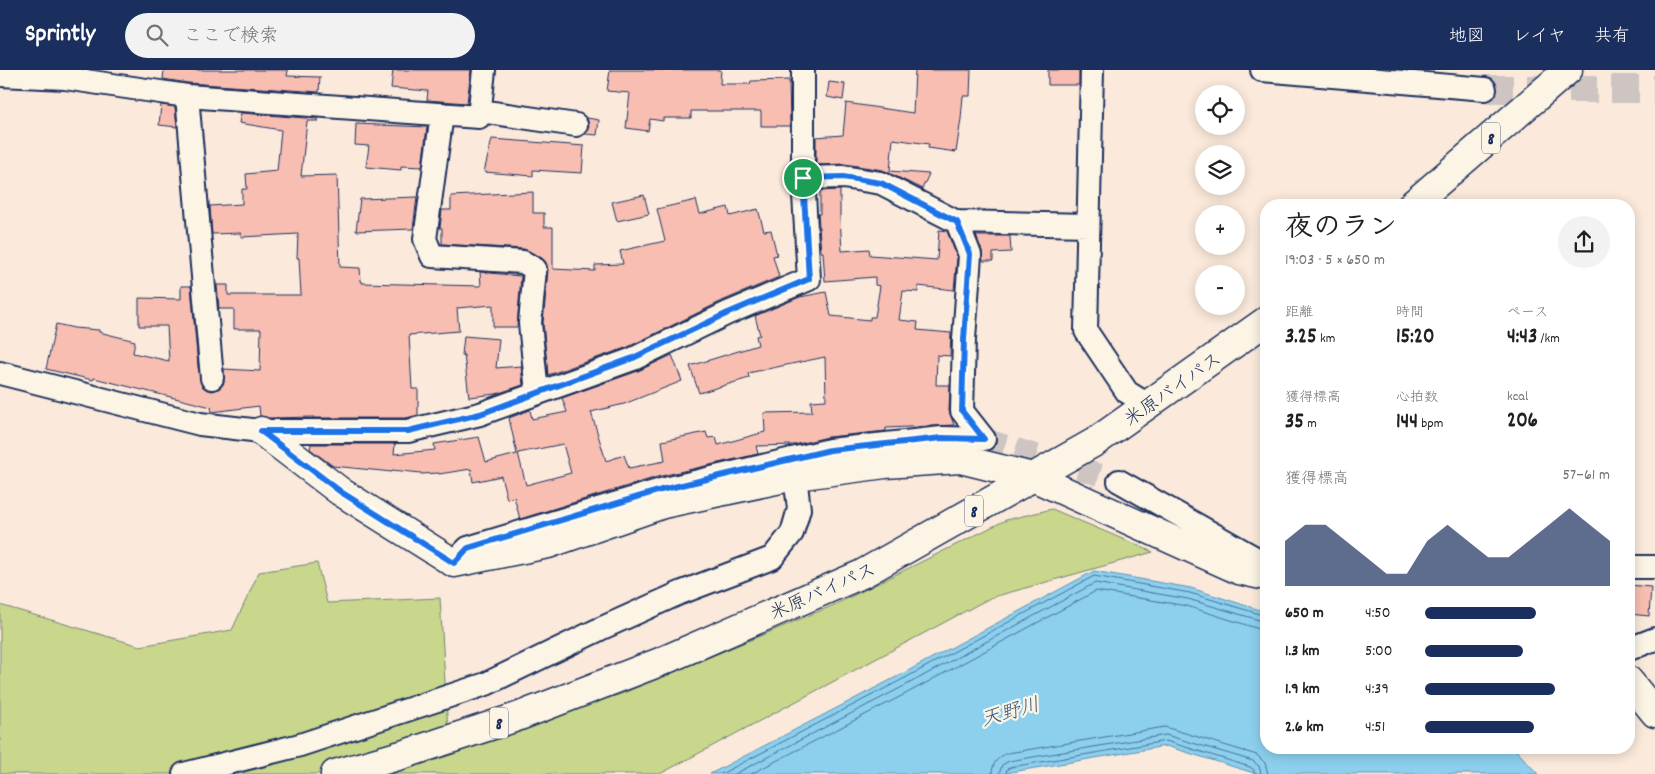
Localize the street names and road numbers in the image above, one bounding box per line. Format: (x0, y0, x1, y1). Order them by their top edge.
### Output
road number: 8 (1482, 122, 1500, 154)
street label: 米原バイパス (1120, 347, 1228, 435)
road number: 8 (965, 496, 983, 526)
street label: 米原バイパス (766, 558, 881, 629)
road number: 8 (490, 708, 508, 738)

